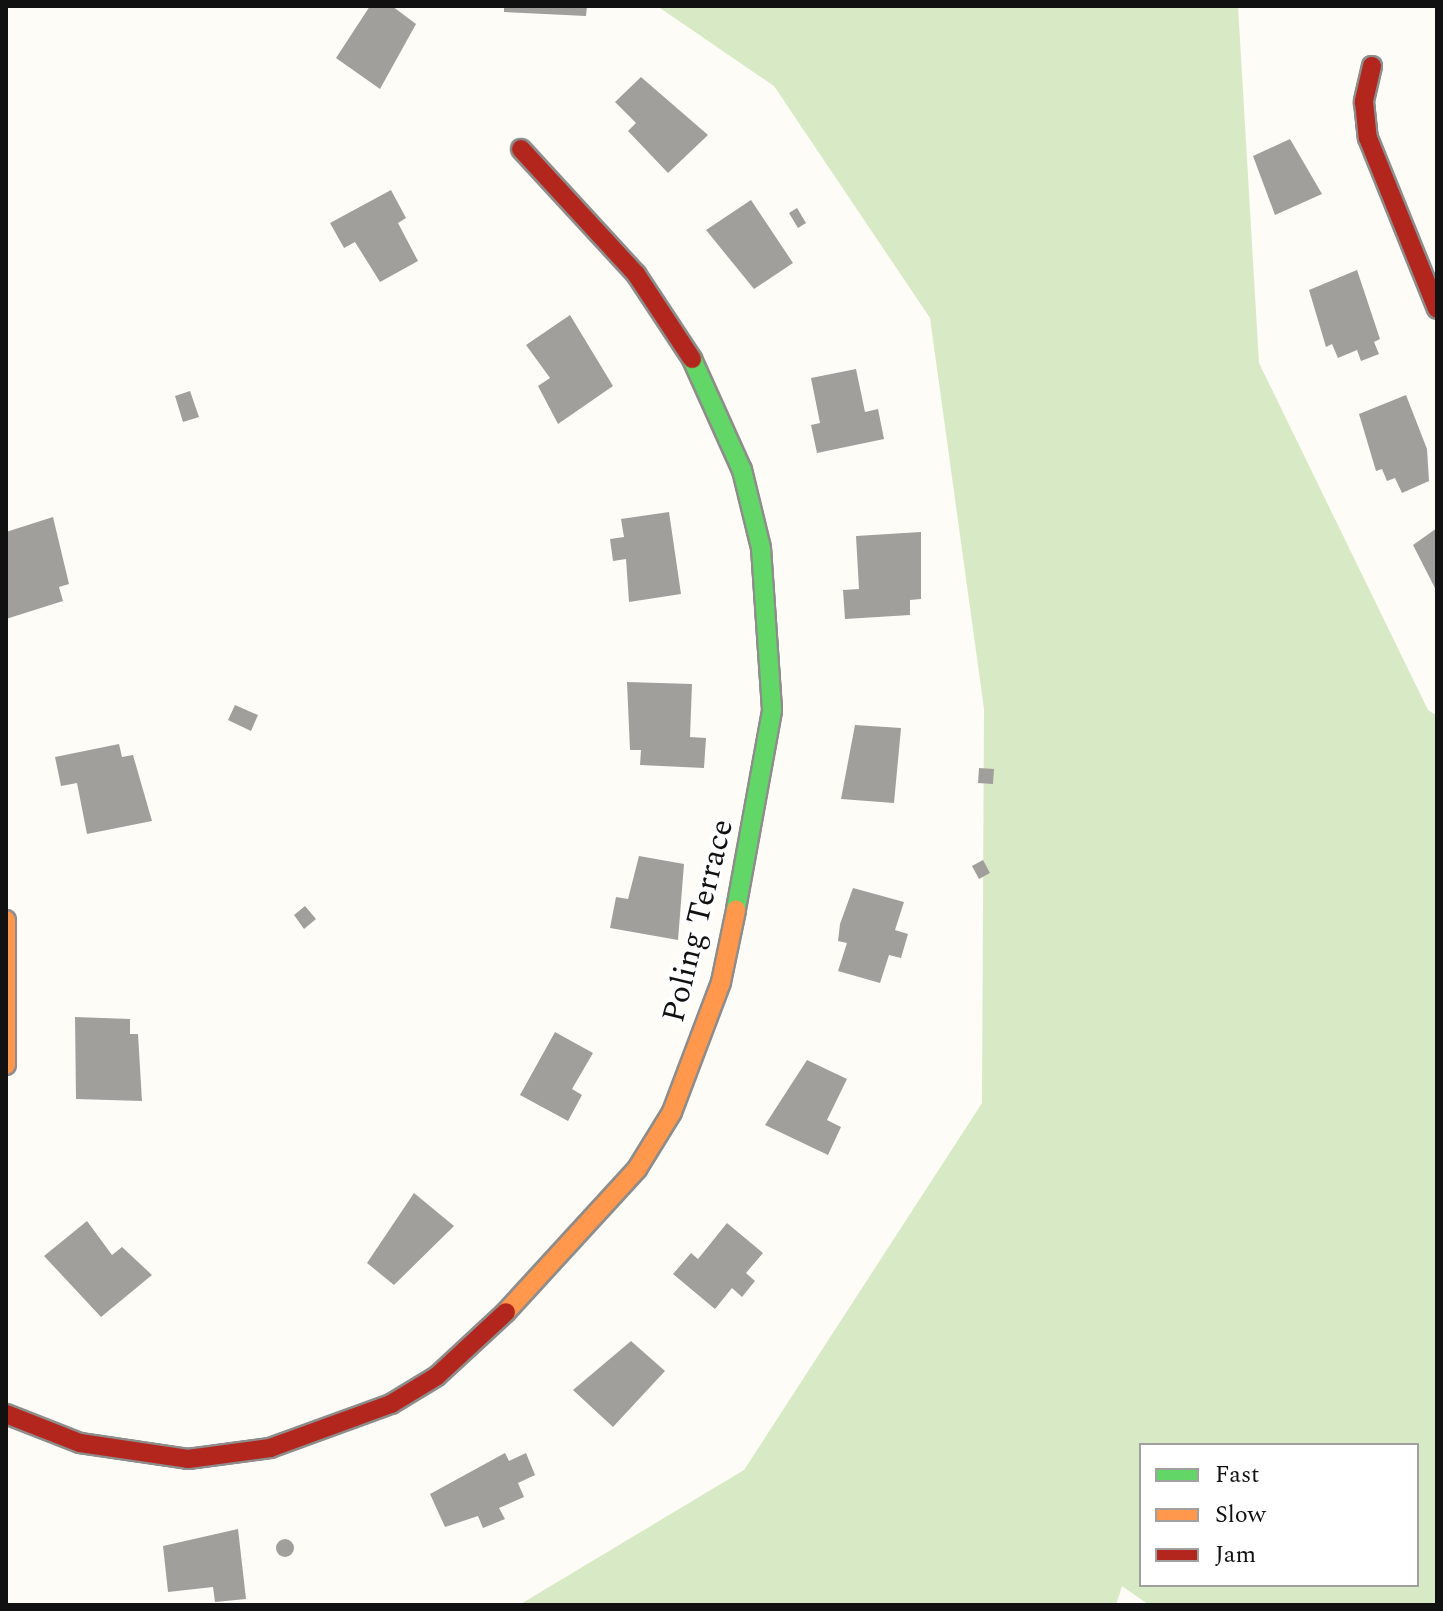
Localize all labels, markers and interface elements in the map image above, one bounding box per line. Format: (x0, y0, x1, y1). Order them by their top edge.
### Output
street label: Poling Terrace (655, 815, 743, 1027)
legend (1139, 1443, 1419, 1587)
text: Fast (1215, 1457, 1260, 1493)
text: Slow (1215, 1497, 1266, 1533)
text: Jam (1215, 1537, 1256, 1573)

